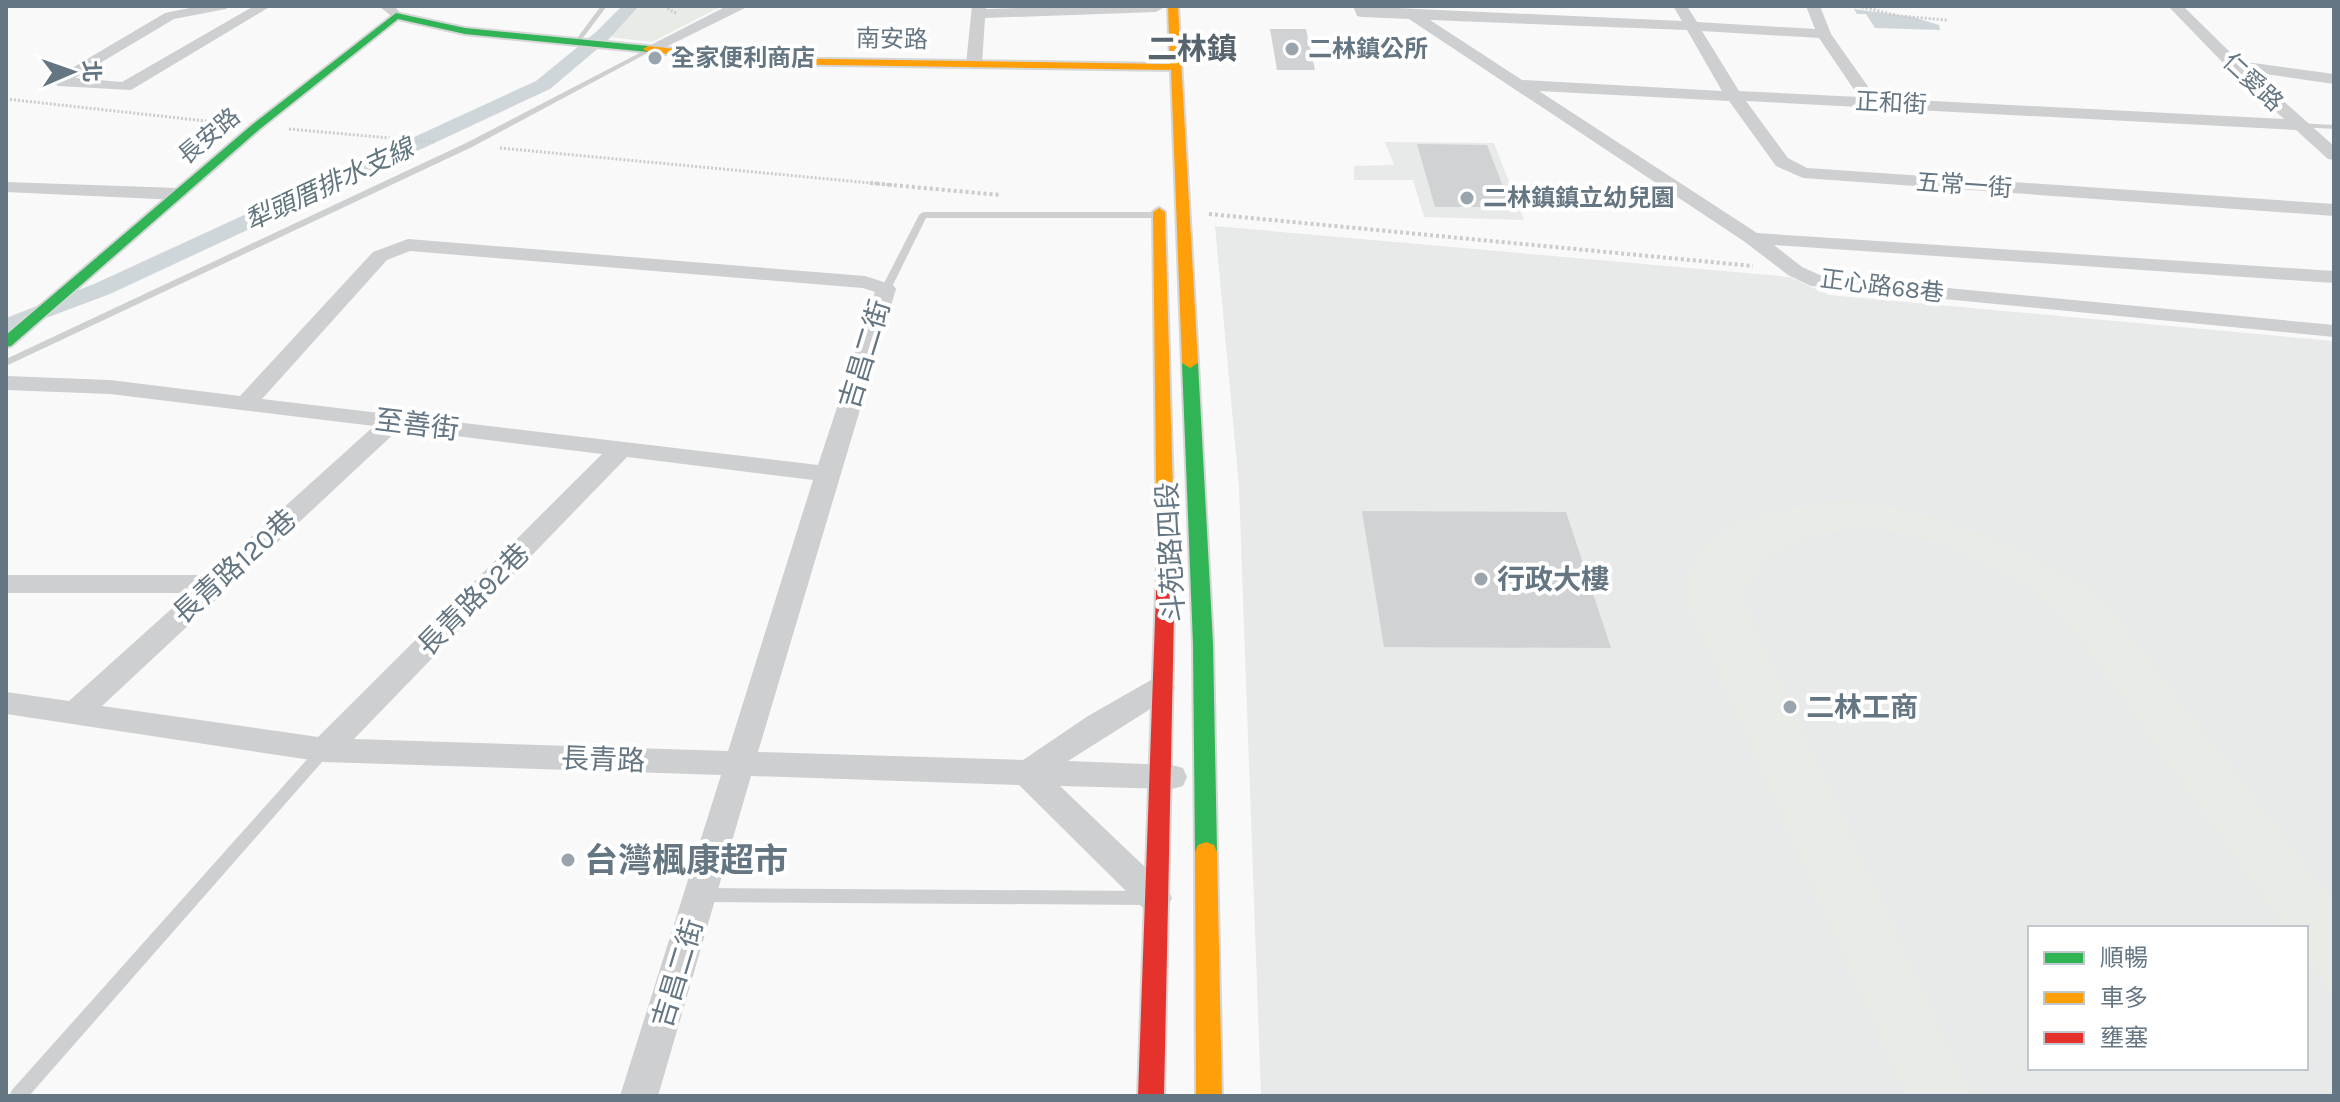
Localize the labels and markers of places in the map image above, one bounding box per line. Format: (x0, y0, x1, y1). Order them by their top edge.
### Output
place label: 二林鎮公所 (1308, 35, 1428, 63)
marker: 二林鎮公所 (1283, 40, 1301, 58)
place label: 全家便利商店 (671, 44, 815, 72)
marker: 全家便利商店 (646, 49, 664, 67)
place label: 二林鎮鎮立幼兒園 (1483, 184, 1675, 212)
marker: 二林鎮鎮立幼兒園 (1458, 189, 1476, 207)
place label: 行政大樓 (1497, 563, 1609, 596)
marker: 行政大樓 (1472, 570, 1490, 588)
place label: 二林工商 (1806, 691, 1918, 724)
marker: 二林工商 (1781, 698, 1799, 716)
place label: 台灣楓康超市 (584, 841, 788, 881)
marker: 台灣楓康超市 (559, 851, 577, 869)

